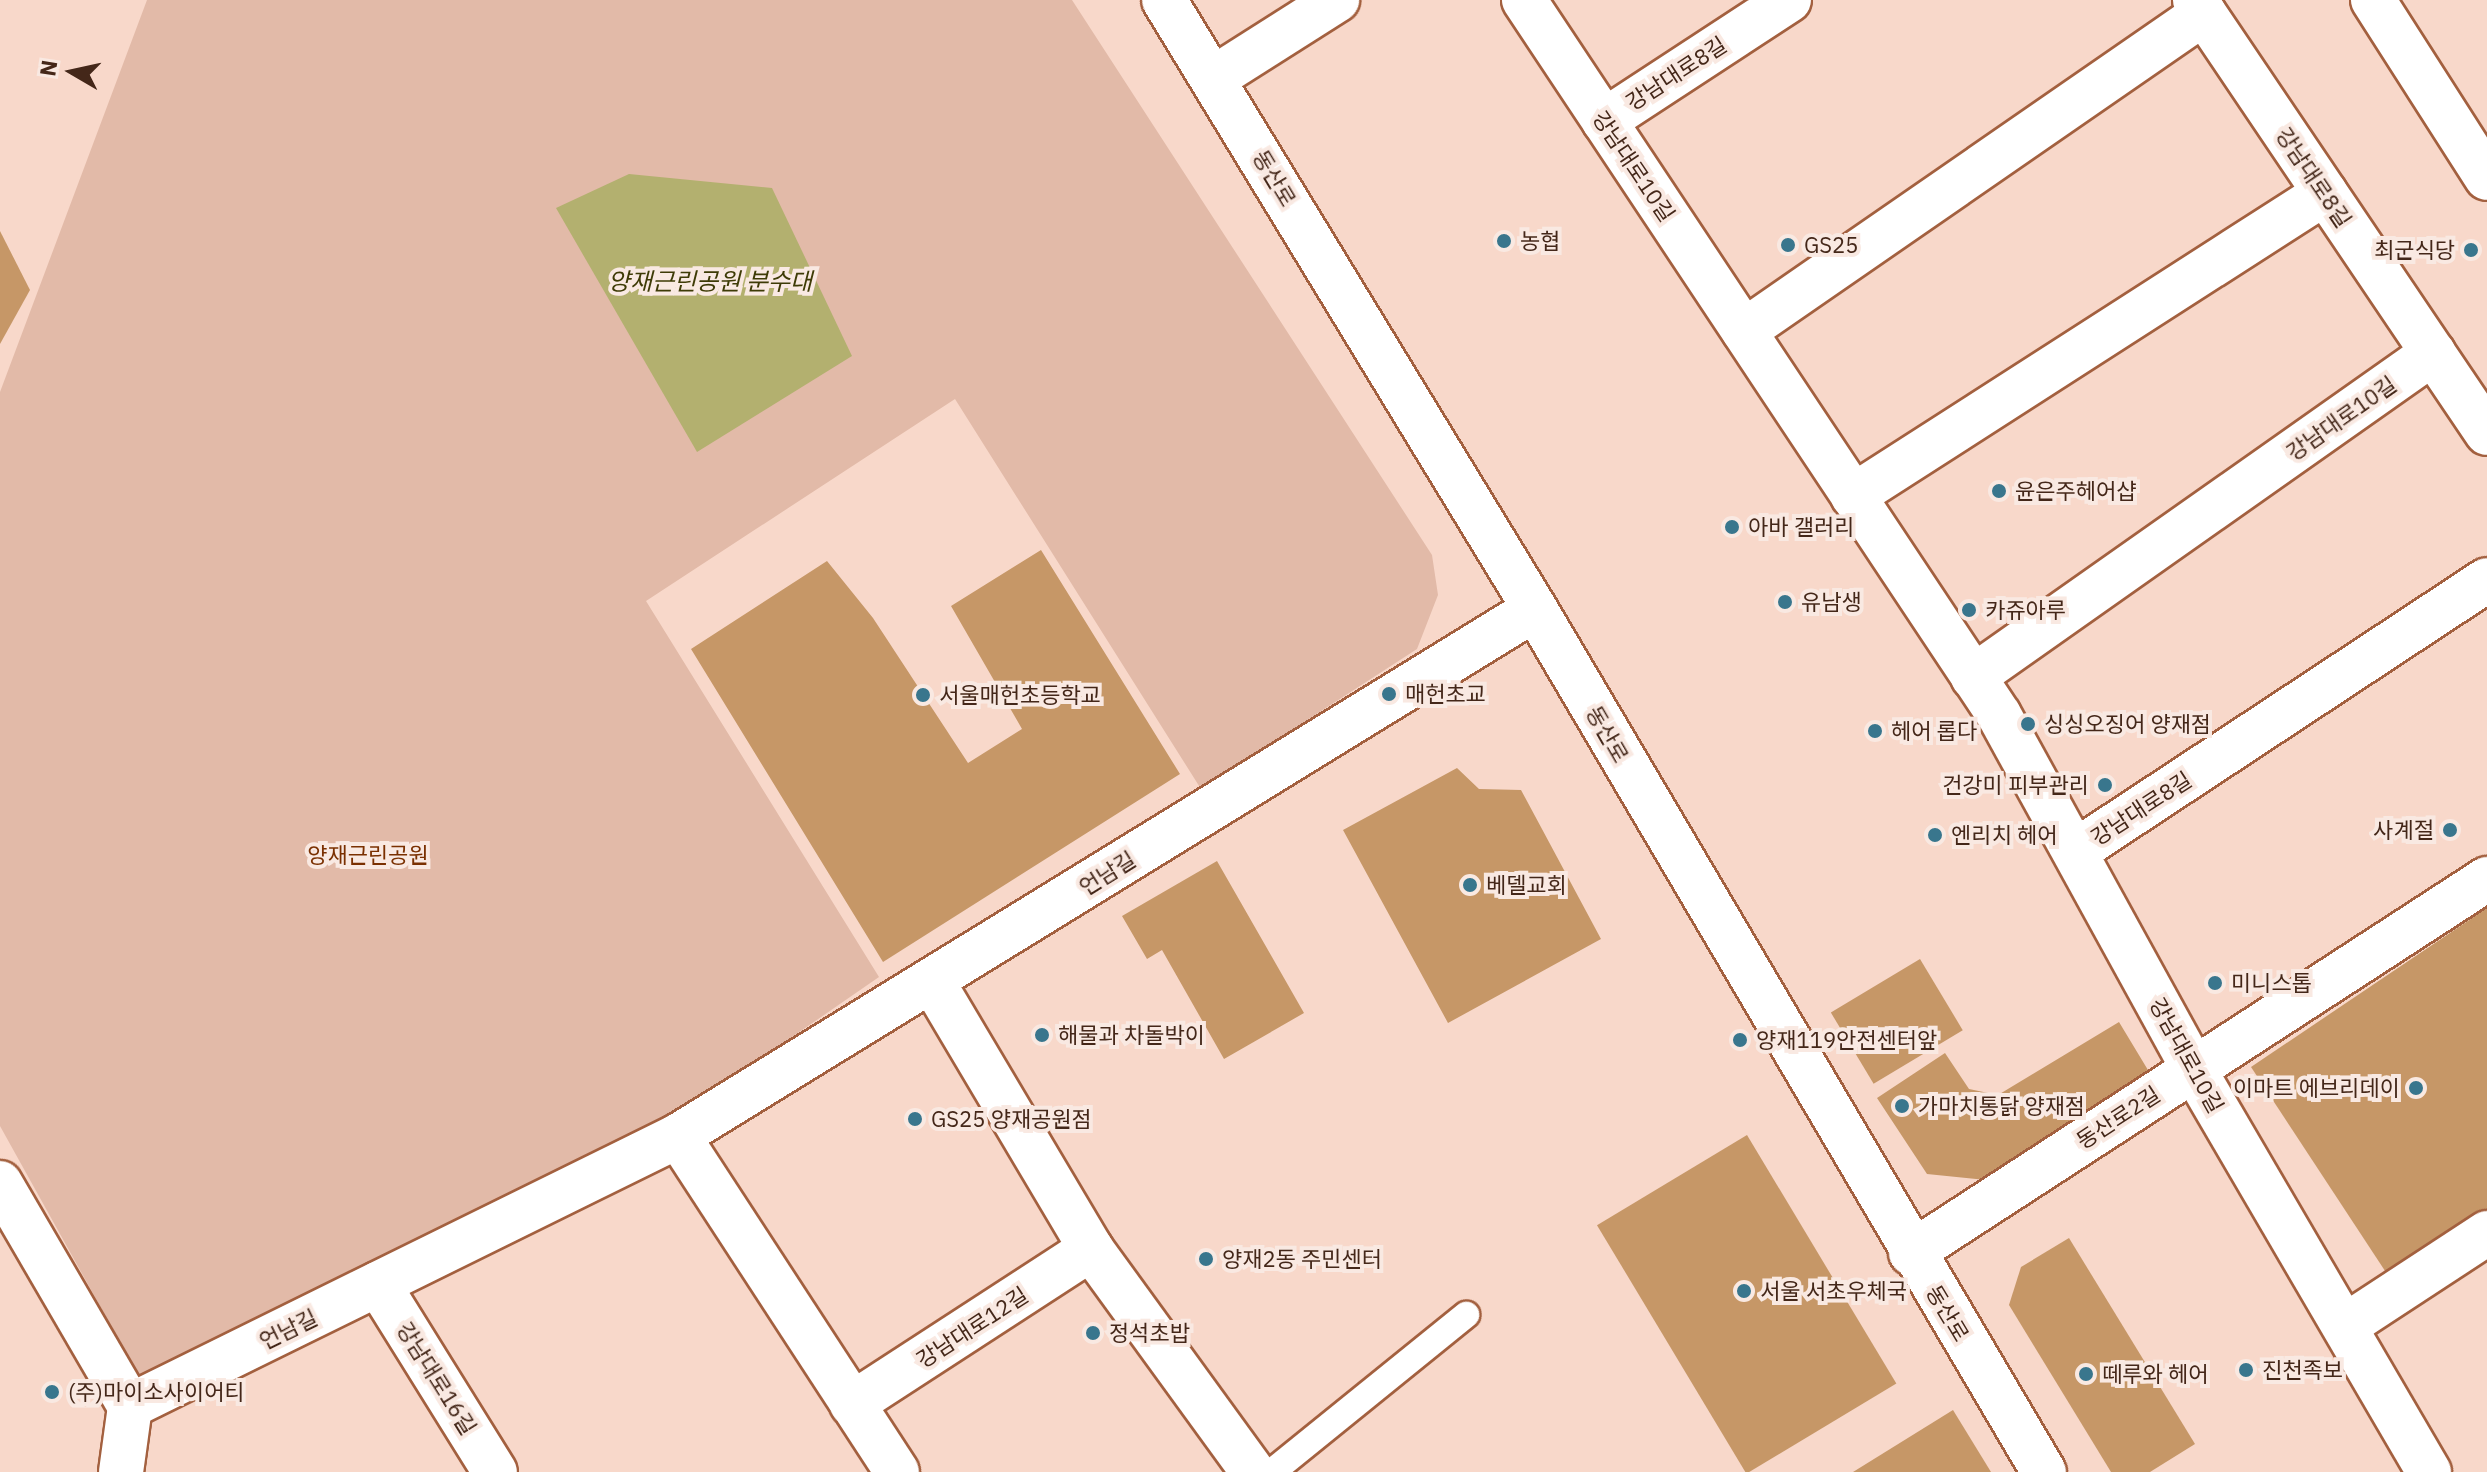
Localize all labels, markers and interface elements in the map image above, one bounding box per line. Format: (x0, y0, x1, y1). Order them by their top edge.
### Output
street label: 강남대로8길 (1621, 31, 1731, 115)
north arrow (32, 32, 112, 112)
text: N (32, 58, 63, 78)
street label: 강남대로10길 (1587, 106, 1681, 226)
street label: 강남대로8길 (2271, 122, 2357, 232)
street label: 동산로 (1248, 145, 1302, 211)
place label: 농협 (1520, 228, 1560, 254)
marker: 농협 (1495, 232, 1513, 250)
place label: GS25 (1804, 232, 1858, 258)
marker: GS25 (1779, 236, 1797, 254)
place label: 최군식당 (2374, 237, 2455, 263)
marker: 최군식당 (2462, 241, 2480, 259)
water label: 양재근린공원 분수대 (608, 268, 812, 296)
street label: 강남대로10길 (2281, 371, 2401, 465)
place label: 윤은주헤어샵 (2015, 478, 2136, 504)
marker: 윤은주헤어샵 (1990, 482, 2008, 500)
place label: 아바 갤러리 (1748, 514, 1854, 540)
marker: 아바 갤러리 (1723, 518, 1741, 536)
place label: 유남생 (1801, 589, 1862, 615)
marker: 유남생 (1776, 593, 1794, 611)
place label: 카쥬아루 (1985, 597, 2066, 623)
marker: 카쥬아루 (1960, 601, 1978, 619)
place label: 매헌초교 (1405, 681, 1486, 707)
place label: 서울매헌초등학교 (939, 682, 1101, 708)
marker: 매헌초교 (1380, 685, 1398, 703)
marker: 서울매헌초등학교 (914, 686, 932, 704)
street label: 동산로 (1581, 701, 1635, 767)
place label: 싱싱오징어 양재점 (2044, 711, 2211, 737)
marker: 싱싱오징어 양재점 (2019, 715, 2037, 733)
place label: 헤어 롭다 (1891, 718, 1977, 744)
marker: 헤어 롭다 (1866, 722, 1884, 740)
street label: 강남대로8길 (2086, 766, 2196, 850)
place label: 건강미 피부관리 (1942, 772, 2089, 798)
marker: 건강미 피부관리 (2096, 776, 2114, 794)
place label: 사계절 (2373, 817, 2434, 843)
marker: 사계절 (2441, 821, 2459, 839)
place label: 엔리치 헤어 (1951, 822, 2057, 848)
marker: 엔리치 헤어 (1926, 826, 1944, 844)
park label: 양재근린공원 (307, 842, 429, 868)
street label: 언남길 (1074, 846, 1140, 900)
place label: 베델교회 (1486, 872, 1567, 898)
marker: 베델교회 (1461, 876, 1479, 894)
place label: 미니스톱 (2231, 970, 2312, 996)
marker: 미니스톱 (2206, 974, 2224, 992)
street label: 강남대로10길 (2145, 993, 2229, 1117)
place label: 해물과 차돌박이 (1058, 1022, 1205, 1048)
marker: 해물과 차돌박이 (1033, 1026, 1051, 1044)
place label: 양재119안전센터앞 (1756, 1027, 1937, 1053)
marker: 양재119안전센터앞 (1731, 1031, 1749, 1049)
place label: 이마트 에브리데이 (2233, 1075, 2400, 1101)
marker: 이마트 에브리데이 (2407, 1079, 2425, 1097)
street label: 동산로2길 (2071, 1080, 2165, 1154)
place label: 가마치통닭 양재점 (1918, 1093, 2085, 1119)
marker: 가마치통닭 양재점 (1893, 1097, 1911, 1115)
place label: GS25 양재공원점 (931, 1106, 1092, 1132)
marker: GS25 양재공원점 (906, 1110, 924, 1128)
place label: 양재2동 주민센터 (1222, 1246, 1382, 1272)
marker: 양재2동 주민센터 (1197, 1250, 1215, 1268)
place label: 서울 서초우체국 (1760, 1278, 1907, 1304)
street label: 동산로 (1921, 1280, 1975, 1346)
street label: 강남대로12길 (911, 1281, 1033, 1373)
marker: 서울 서초우체국 (1735, 1282, 1753, 1300)
street label: 언남길 (255, 1304, 321, 1354)
street label: 강남대로16길 (392, 1317, 482, 1439)
place label: 정석초밥 (1109, 1320, 1190, 1346)
marker: 정석초밥 (1084, 1324, 1102, 1342)
place label: 진천족보 (2262, 1357, 2343, 1383)
place label: 떼루와 헤어 (2102, 1361, 2208, 1387)
marker: 진천족보 (2237, 1361, 2255, 1379)
marker: 떼루와 헤어 (2077, 1365, 2095, 1383)
place label: (주)마이소사이어티 (68, 1379, 245, 1405)
marker: (주)마이소사이어티 (43, 1383, 61, 1401)

